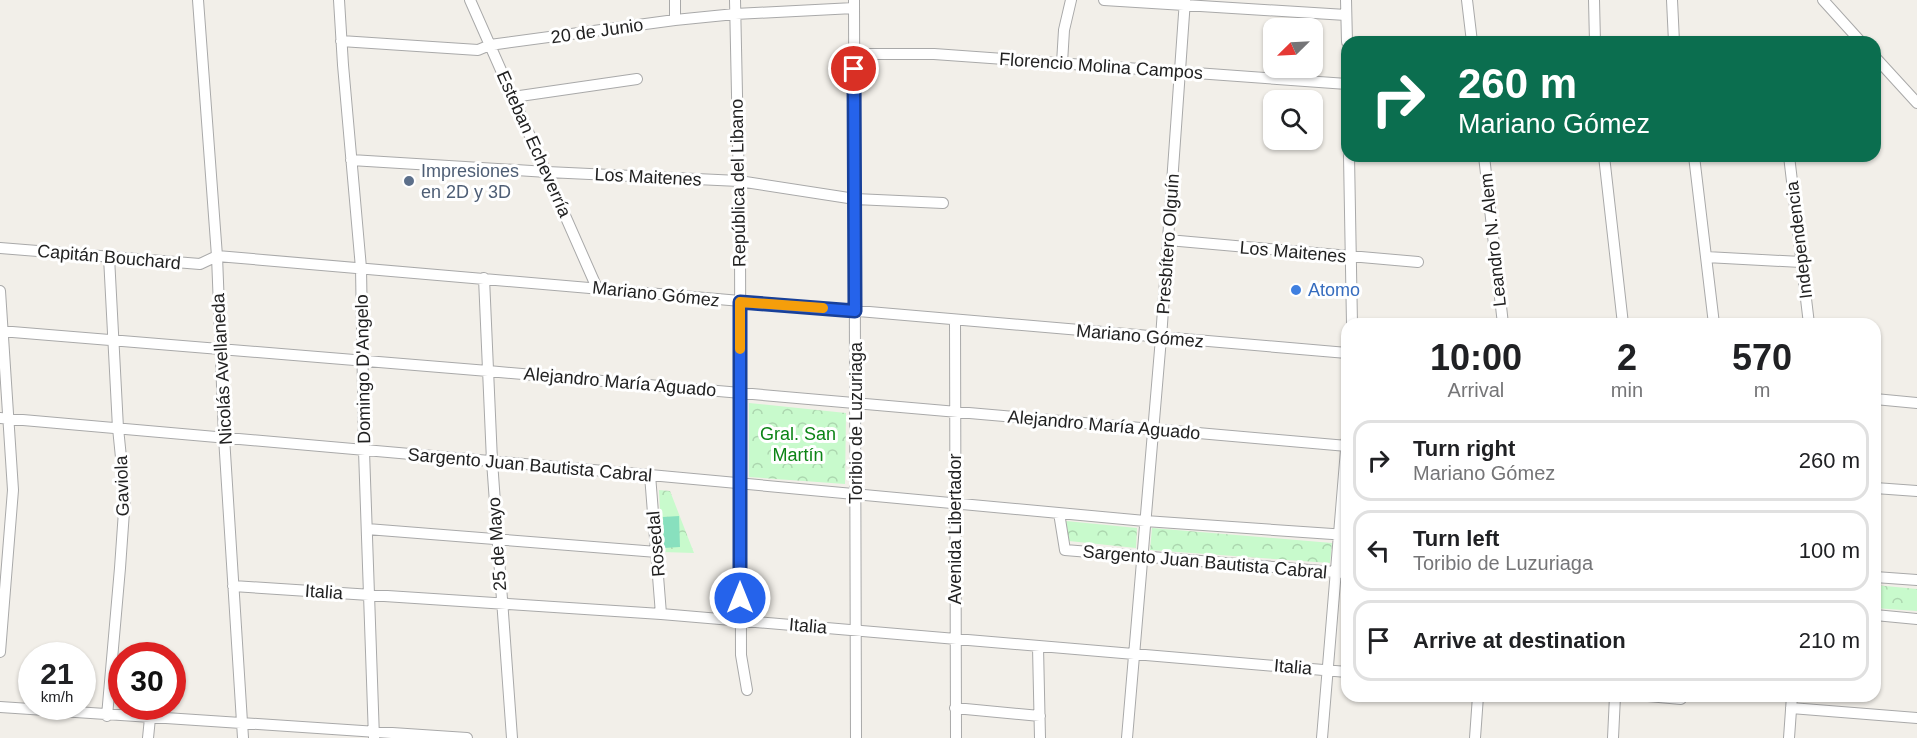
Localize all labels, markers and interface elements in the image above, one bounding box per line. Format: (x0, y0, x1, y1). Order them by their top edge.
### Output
street label: 20 de Junio (550, 15, 644, 47)
north arrow (1263, 18, 1323, 78)
map controls (1263, 18, 1323, 150)
pin (828, 43, 879, 94)
street label: Florencio Molina Campos (999, 49, 1203, 83)
icon: arrive (837, 52, 870, 85)
icon: right (1359, 60, 1437, 138)
text: 260 m (1458, 60, 1577, 107)
street label: Esteban Echeverría (493, 68, 576, 221)
button: search (1263, 90, 1323, 150)
street label: República del Libano (727, 99, 749, 267)
text: Mariano Gómez (1458, 109, 1650, 139)
place label: Impresiones en 2D y 3D (421, 161, 519, 202)
street label: Los Maitenes (594, 164, 702, 190)
street label: Leandro N. Alem (1476, 172, 1510, 308)
street label: Presbítero Olguín (1153, 173, 1183, 315)
marker: Impresiones en 2D y 3D (402, 174, 416, 188)
street label: Independencia (1782, 179, 1816, 300)
street label: Los Maitenes (1239, 237, 1347, 267)
street label: Capitán Bouchard (36, 241, 182, 273)
street label: Mariano Gómez (591, 277, 721, 311)
place label: Atomo (1308, 280, 1360, 300)
marker: Atomo (1289, 283, 1303, 297)
street label: Nicolás Avellaneda (208, 292, 236, 445)
street label: Domingo D'Angelo (352, 294, 374, 444)
street label: Mariano Gómez (1075, 320, 1205, 352)
text: 10:00 (1430, 337, 1522, 378)
text: 2 (1617, 337, 1637, 378)
text: 570 (1732, 337, 1792, 378)
street label: Toribio de Luzuriaga (846, 341, 866, 504)
street label: Alejandro María Aguado (523, 364, 717, 400)
text: Arrival (1448, 379, 1504, 401)
text: min (1611, 379, 1643, 401)
text: m (1754, 379, 1770, 401)
street label: Alejandro María Aguado (1007, 407, 1201, 443)
park label: Gral. San Martín (760, 424, 836, 465)
text: Turn right (1413, 436, 1515, 461)
street label: Sargento Juan Bautista Cabral (407, 444, 653, 486)
icon: right (1362, 444, 1395, 477)
text: 260 m (1799, 448, 1860, 473)
street label: Gaviola (111, 454, 133, 517)
street label: Avenida Libertador (945, 454, 965, 604)
text: Mariano Gómez (1413, 462, 1555, 484)
street label: 25 de Mayo (484, 496, 510, 592)
street label: Rosedal (643, 510, 669, 578)
text: Turn left (1413, 526, 1499, 551)
icon: left (1362, 534, 1395, 567)
text: 100 m (1799, 538, 1860, 563)
street label: Sargento Juan Bautista Cabral (1082, 541, 1328, 583)
text: Toribio de Luzuriaga (1413, 552, 1593, 574)
position arrow (708, 566, 772, 630)
street label: Italia (304, 581, 345, 603)
street label: Italia (788, 614, 829, 638)
icon: arrive (1362, 624, 1395, 657)
text: Arrive at destination (1413, 628, 1626, 653)
text: 210 m (1799, 628, 1860, 653)
speed limit sign: 30 (108, 642, 186, 720)
street label: Italia (1273, 655, 1314, 679)
text: 21 (40, 657, 74, 690)
text: km/h (41, 688, 73, 705)

